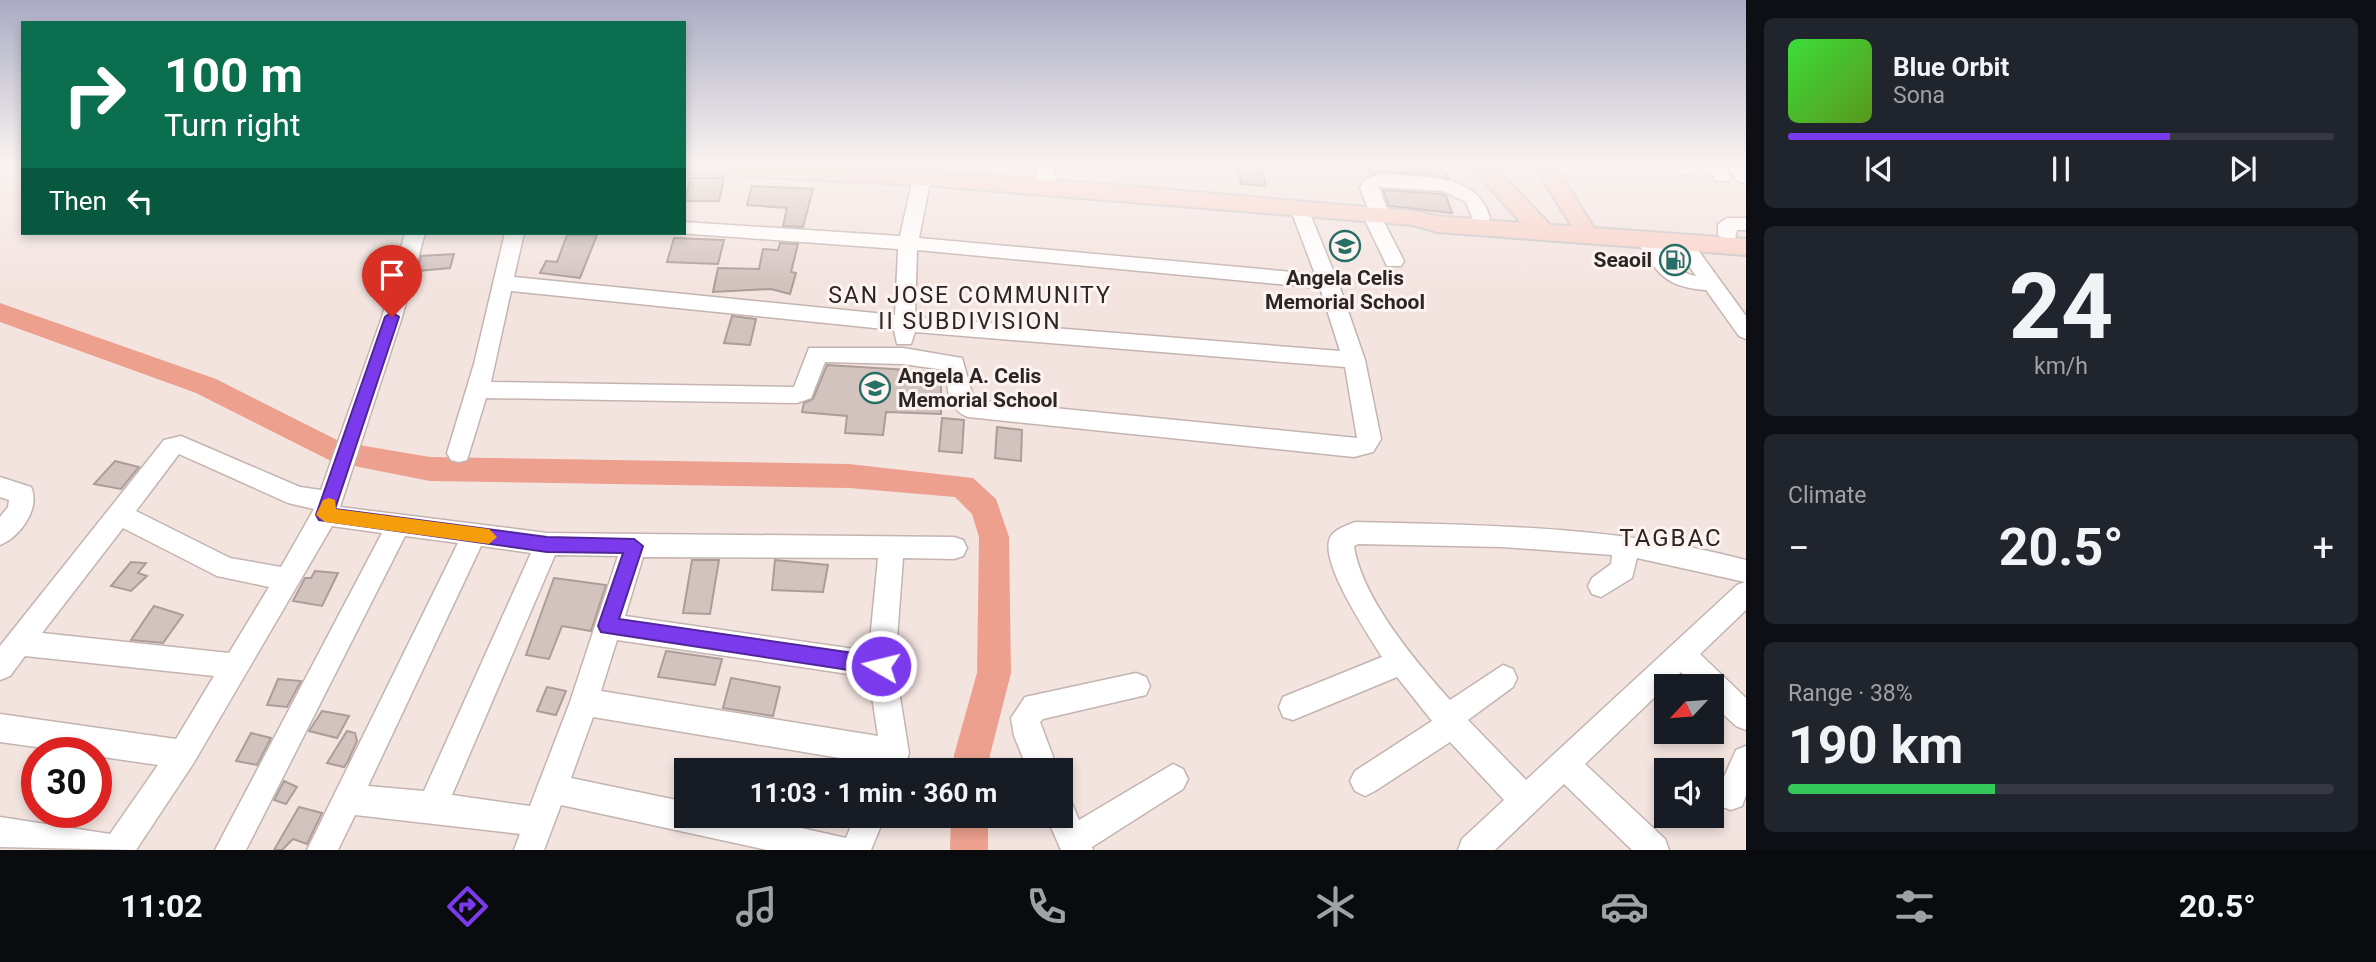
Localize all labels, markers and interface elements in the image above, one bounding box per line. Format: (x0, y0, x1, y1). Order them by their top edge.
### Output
text: 100 m (164, 47, 303, 104)
icon: right (49, 49, 140, 140)
text: Blue Orbit (1893, 52, 2009, 82)
text: Sona (1893, 82, 1945, 109)
text: Turn right (164, 106, 300, 144)
icon: previous (1860, 150, 1898, 188)
icon: pause (2042, 150, 2080, 188)
icon: next (2224, 150, 2262, 188)
icon: left (121, 182, 159, 220)
text: Then (49, 186, 107, 216)
school or university icon: Angela Celis Memorial School (1328, 229, 1362, 263)
fuel station icon: Seaoil (1658, 243, 1692, 277)
pin (362, 245, 422, 317)
place label: Seaoil (1594, 248, 1652, 272)
text: 24 (2009, 254, 2113, 360)
icon: arrive (373, 256, 411, 294)
place label: Angela Celis Memorial School (1265, 266, 1425, 314)
district label: SAN JOSE COMMUNITY II SUBDIVISION (828, 282, 1112, 335)
text: km/h (2034, 353, 2088, 380)
place label: Angela A. Celis Memorial School (898, 364, 1058, 412)
school or university icon: Angela A. Celis Memorial School (858, 371, 892, 405)
text: Climate (1788, 482, 1867, 509)
text: 20.5° (1999, 517, 2124, 578)
district label: TAGBAC (1619, 524, 1723, 552)
text: − (1788, 526, 1810, 570)
text: + (2312, 526, 2334, 570)
position arrow (844, 629, 918, 703)
north arrow (1654, 674, 1724, 744)
map controls (1654, 674, 1724, 828)
text: Range · 38% (1788, 680, 1913, 707)
text: 190 km (1788, 715, 1963, 776)
speed limit sign: 30 (21, 737, 112, 828)
button: sound (1654, 758, 1724, 828)
text: 11:03 · 1 min · 360 m (750, 778, 997, 808)
icon: directions (443, 882, 492, 931)
icon: music (732, 882, 781, 931)
icon: phone (1022, 882, 1071, 931)
icon: climate (1311, 882, 1360, 931)
icon: car (1600, 882, 1649, 931)
icon: filters (1890, 882, 1939, 931)
text: 11:02 (120, 887, 203, 925)
text: 20.5° (2179, 887, 2256, 925)

